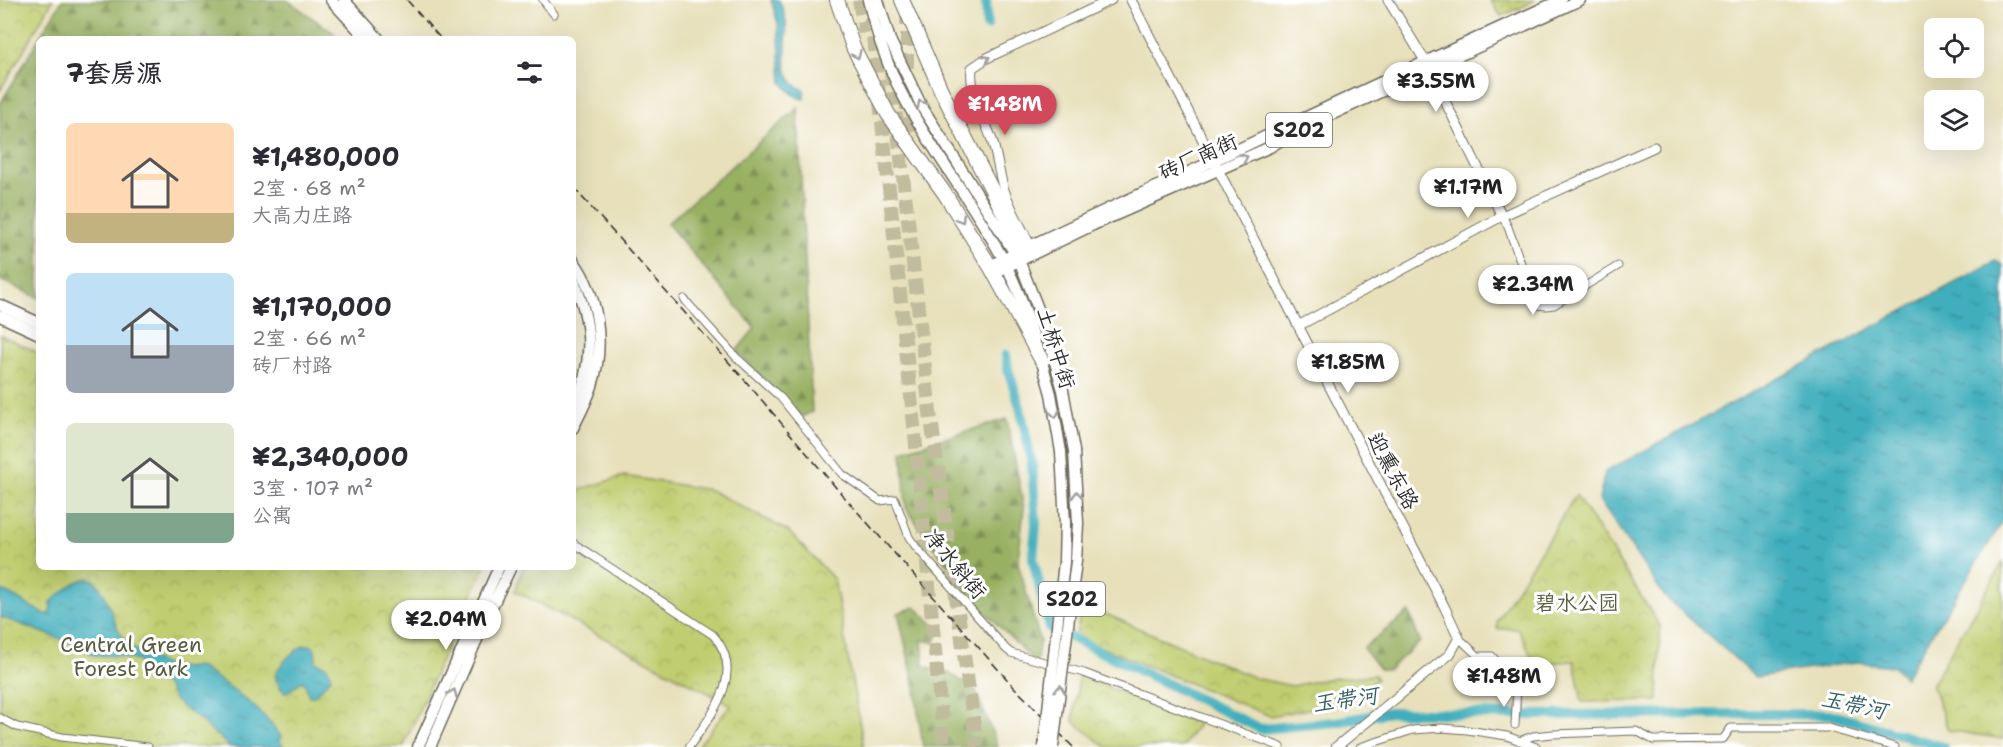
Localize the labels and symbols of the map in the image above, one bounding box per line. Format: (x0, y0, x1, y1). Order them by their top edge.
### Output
one-way arrow (850, 48, 862, 59)
one-way arrow (980, 55, 991, 66)
pin: ¥3.55M (1387, 62, 1485, 113)
pin: ¥1.48M (956, 85, 1054, 136)
one-way arrow (917, 100, 928, 110)
road number: S202 (1266, 113, 1332, 147)
street label: 砖厂南街 (1154, 127, 1242, 187)
one-way arrow (1238, 153, 1249, 165)
pin: ¥1.17M (1419, 168, 1517, 219)
one-way arrow (954, 213, 966, 223)
pin: ¥2.34M (1484, 265, 1582, 316)
street label: 土桥中街 (1030, 304, 1082, 392)
pin: ¥1.85M (1299, 343, 1397, 394)
one-way arrow (1048, 408, 1061, 418)
street label: 迎熏东路 (1361, 427, 1425, 515)
one-way arrow (1071, 490, 1083, 499)
street label: 净水斜街 (917, 523, 993, 605)
road number: S202 (1039, 582, 1105, 616)
park label: 碧水公园 (1535, 589, 1619, 617)
pin: ¥2.04M (397, 600, 495, 651)
park label: Central Green Forest Park (60, 631, 202, 683)
pin: ¥1.48M (1455, 657, 1553, 708)
water label: 玉带河 (1310, 680, 1383, 718)
water label: 玉带河 (1819, 683, 1892, 726)
one-way arrow (1054, 684, 1066, 694)
one-way arrow (446, 689, 458, 700)

